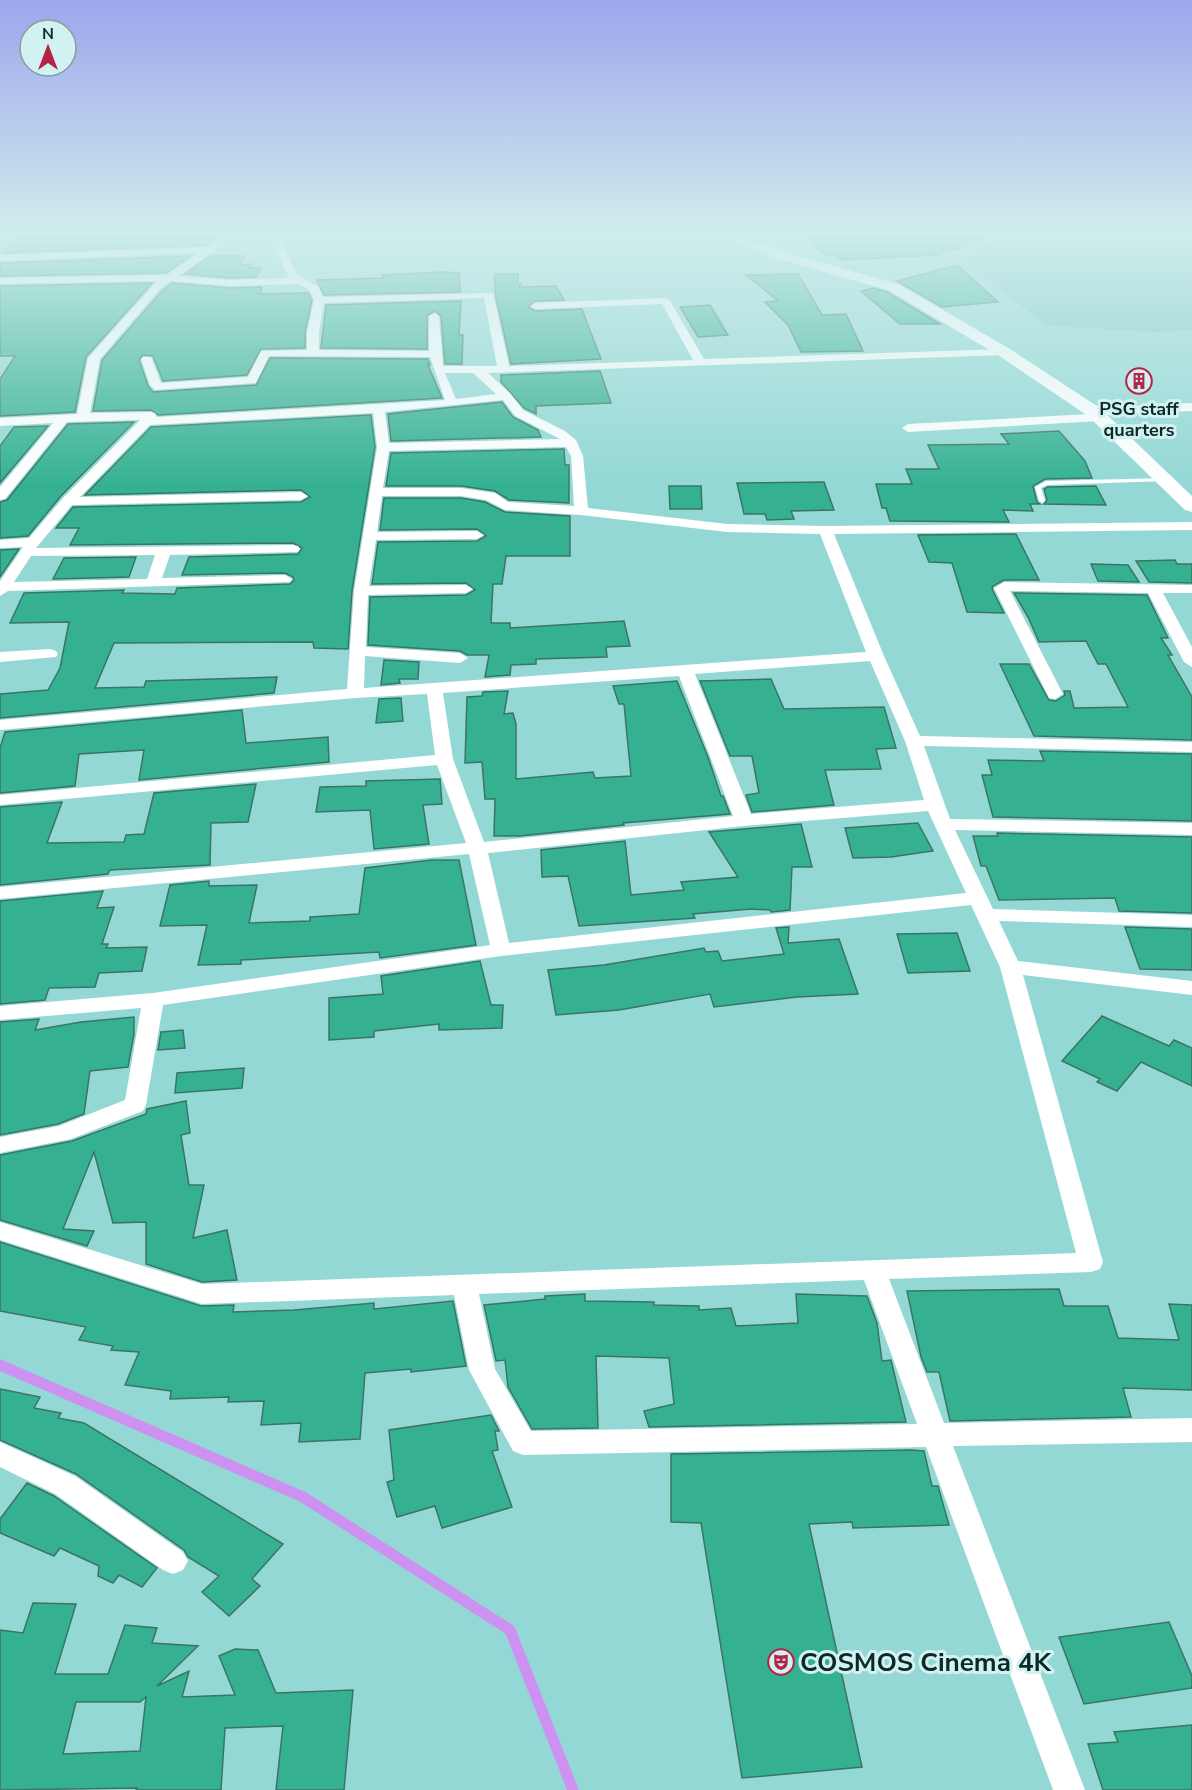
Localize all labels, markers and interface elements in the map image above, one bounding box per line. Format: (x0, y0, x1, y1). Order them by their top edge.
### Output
north arrow (18, 18, 78, 78)
text: N (42, 23, 54, 45)
building icon: PSG staff quarters (1124, 366, 1154, 396)
place label: PSG staff quarters (1099, 397, 1179, 442)
place label: COSMOS Cinema 4K (800, 1645, 1052, 1680)
theatre icon: COSMOS Cinema 4K (766, 1647, 796, 1677)

